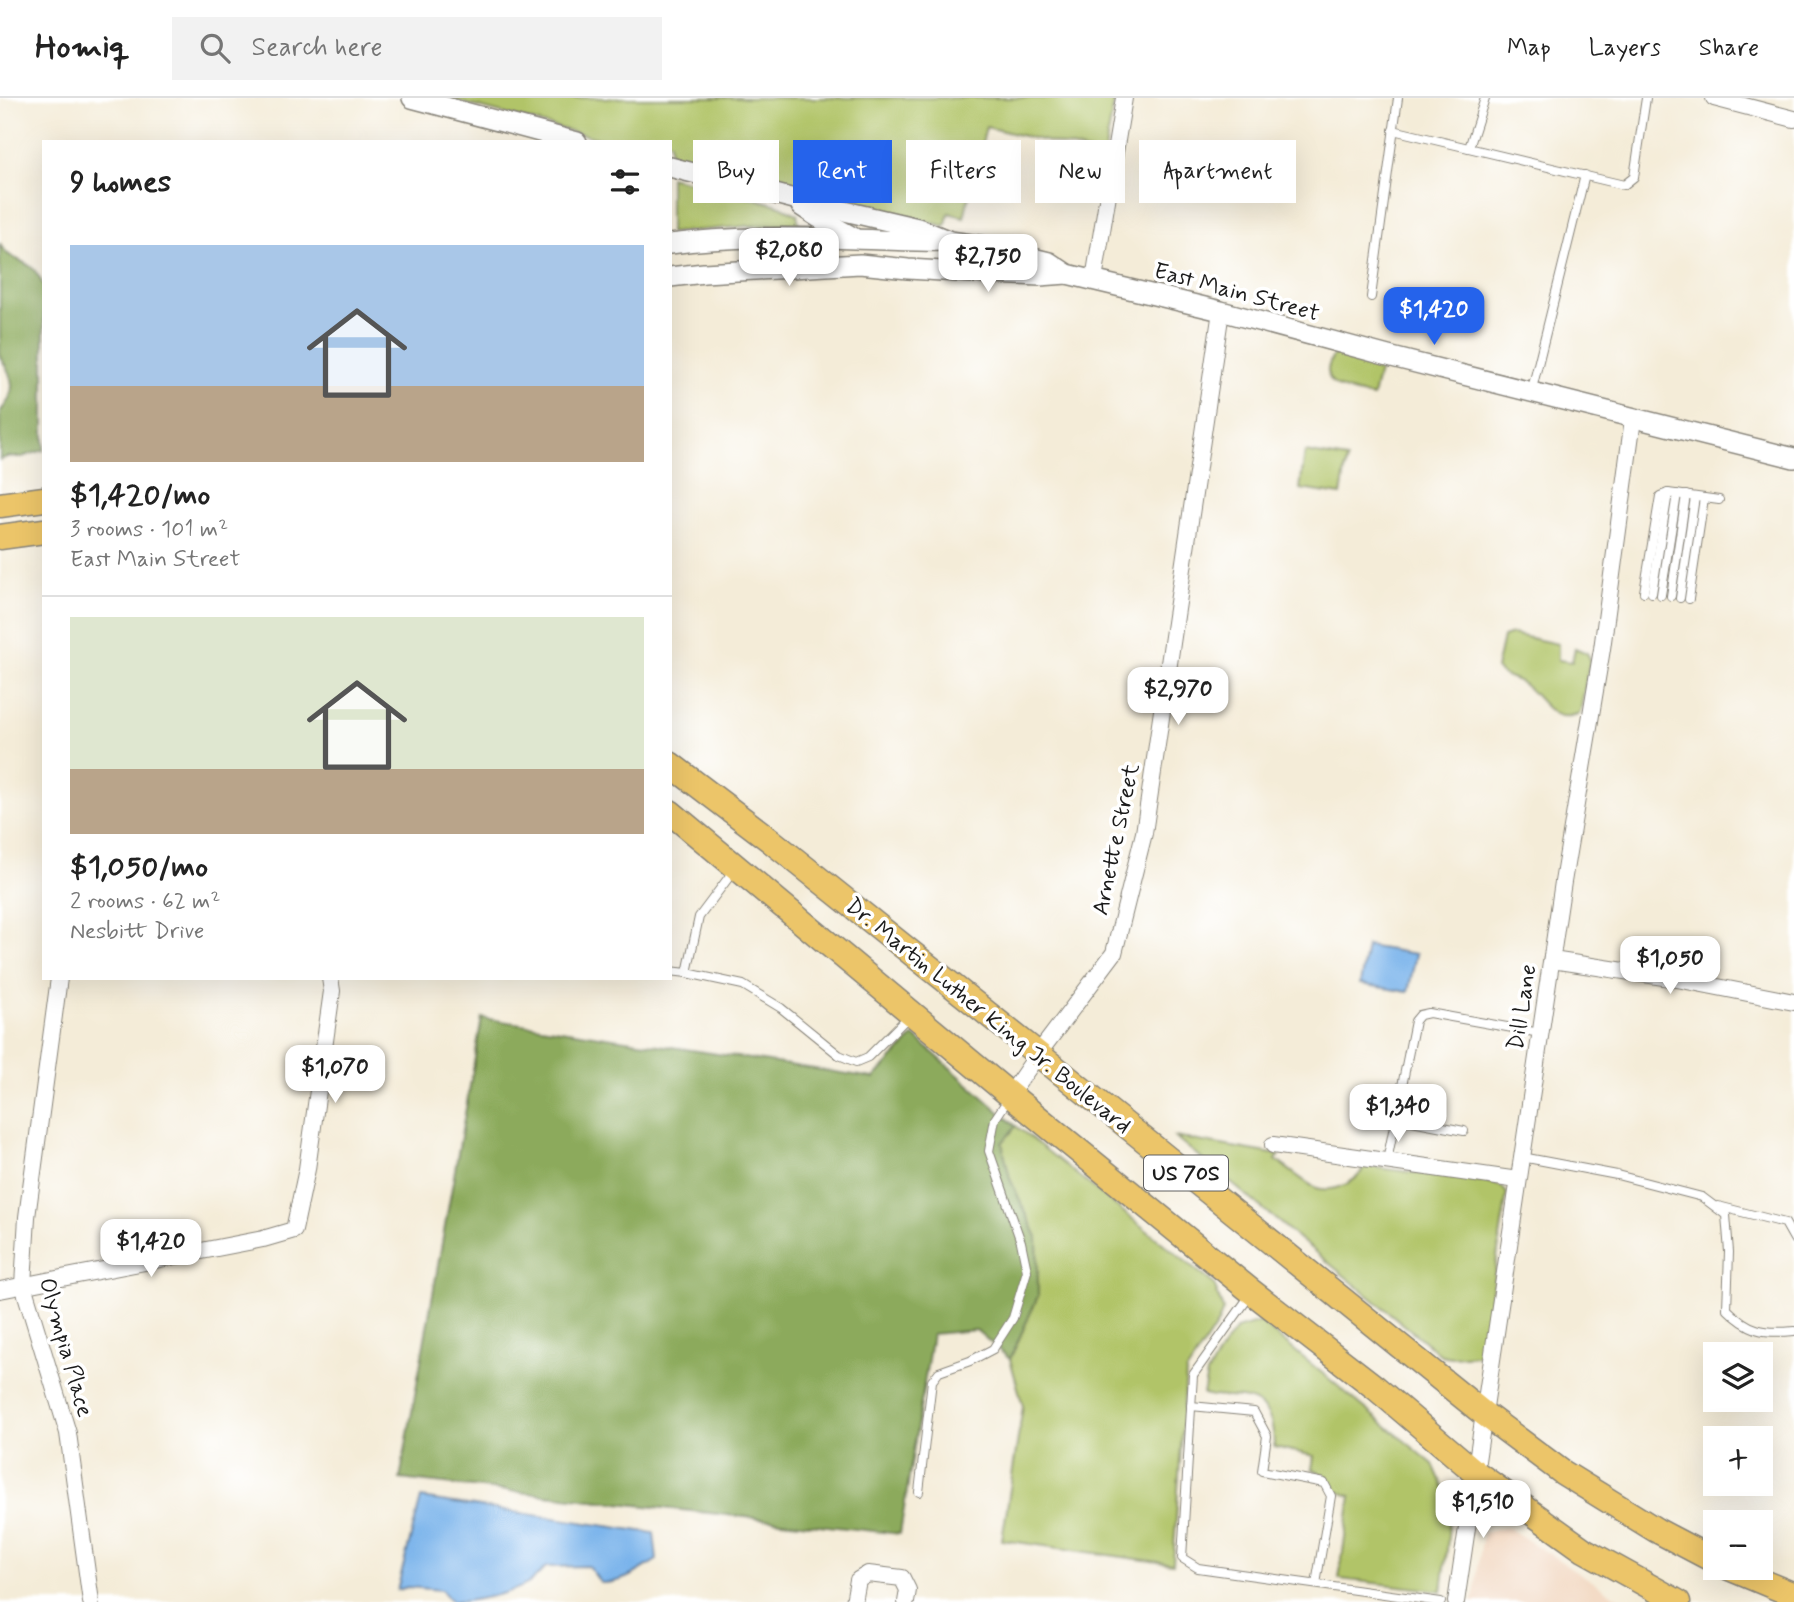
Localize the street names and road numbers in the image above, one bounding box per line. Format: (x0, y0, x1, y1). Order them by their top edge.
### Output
street label: East Main Street (1150, 256, 1323, 329)
street label: Arnette Street (1086, 760, 1148, 918)
street label: Dr. Martin Luther King Jr. Boulevard (839, 892, 1137, 1141)
street label: Dill Lane (1501, 962, 1545, 1053)
road number: US 70S (1144, 1156, 1228, 1190)
street label: Olympia Place (31, 1275, 99, 1421)

